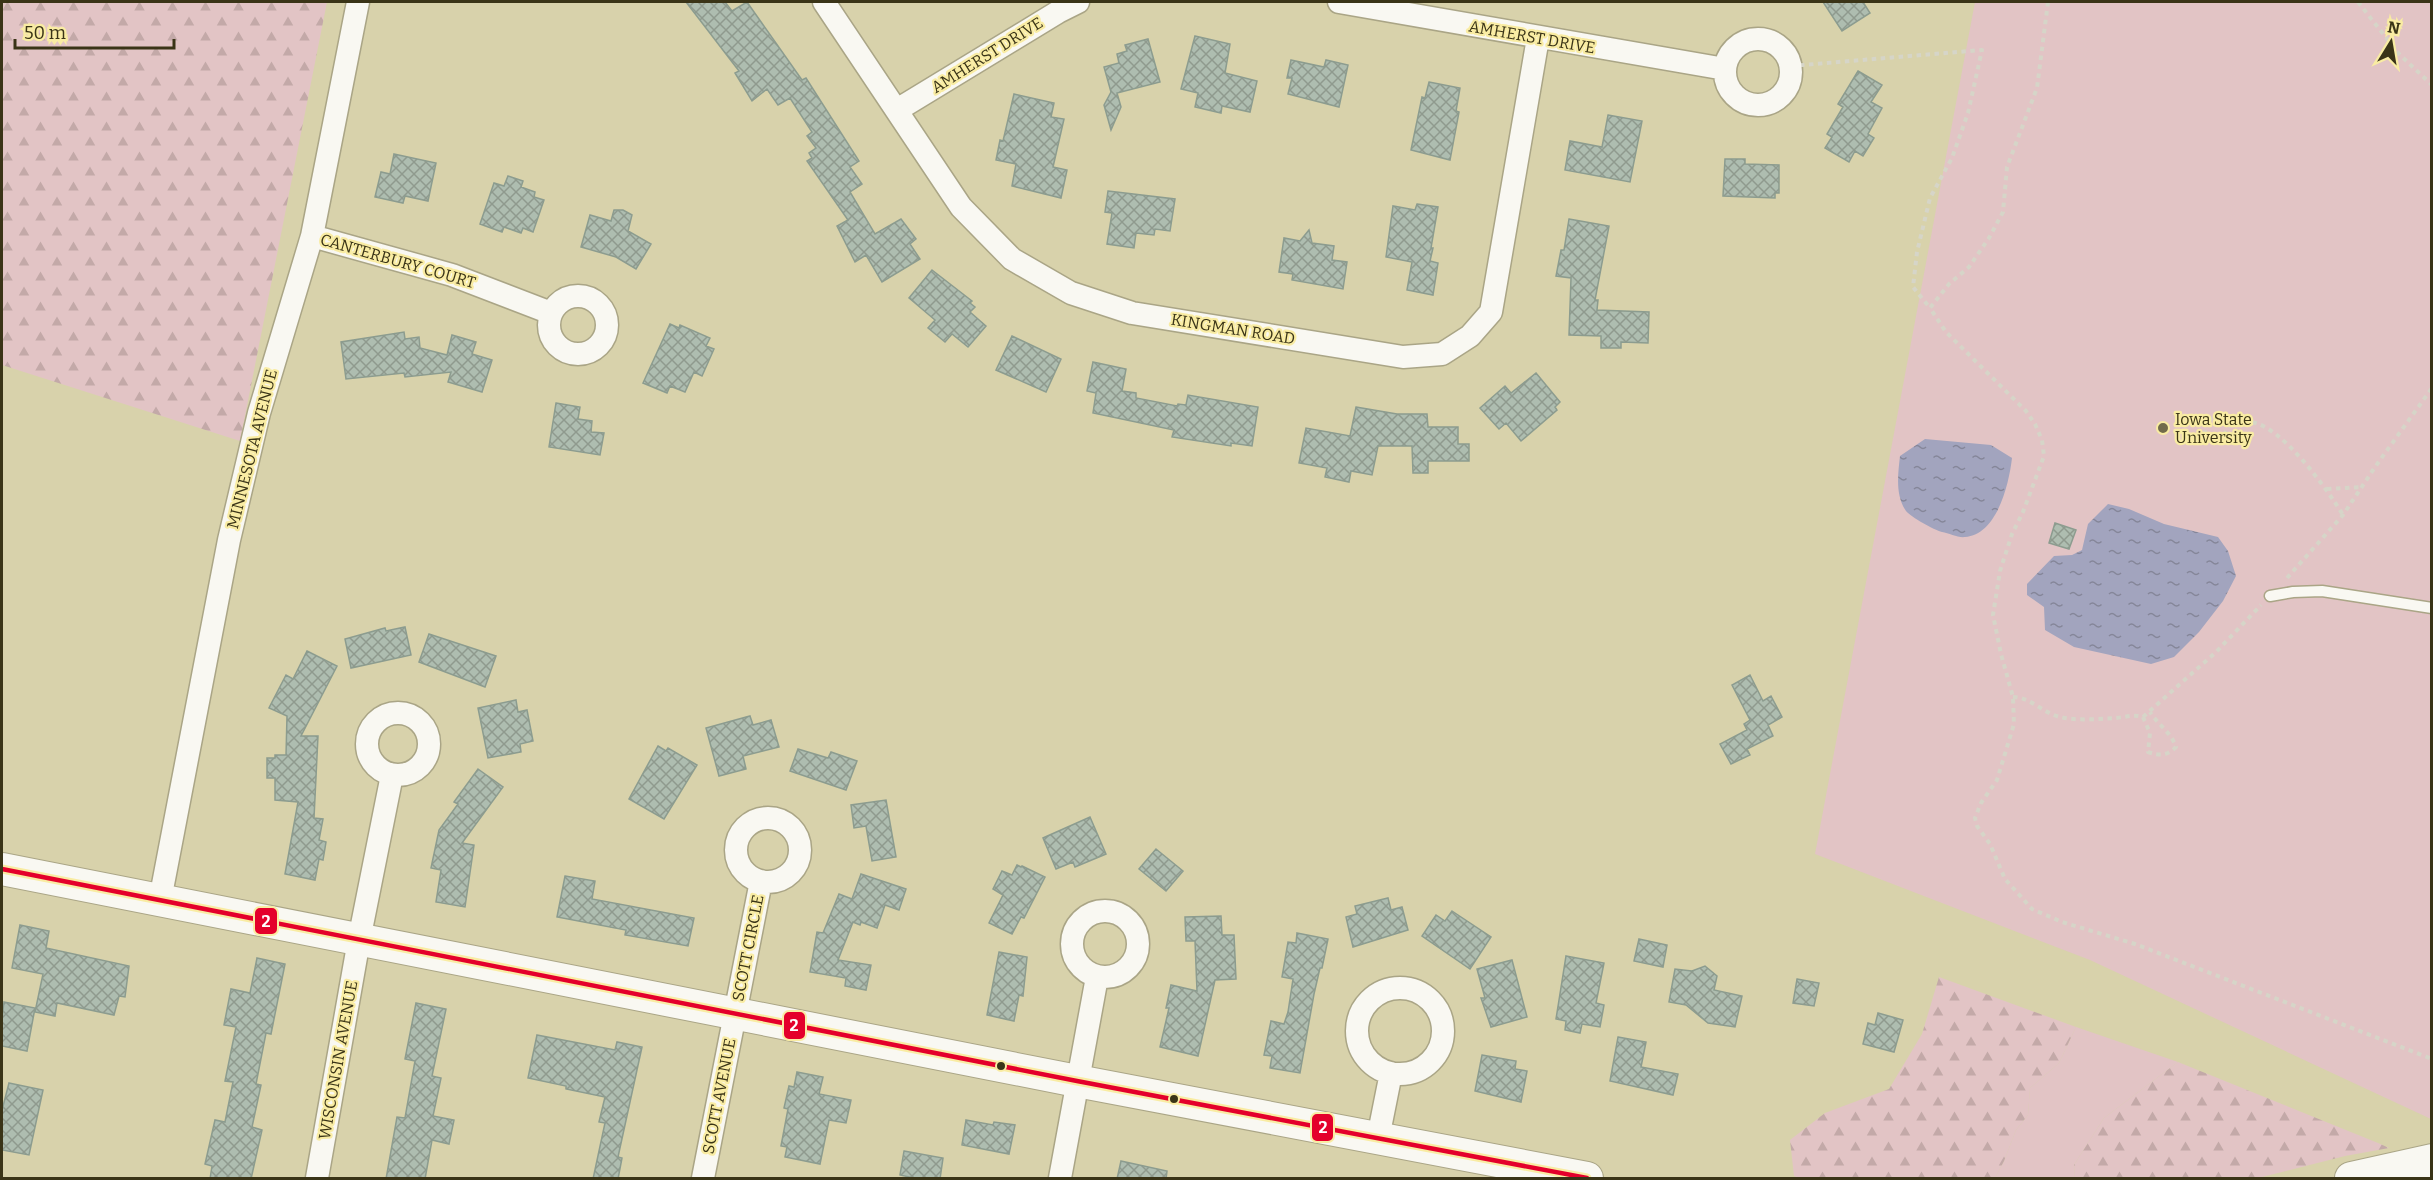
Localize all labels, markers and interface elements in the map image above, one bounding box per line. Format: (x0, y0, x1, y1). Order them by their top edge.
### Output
scale bar (15, 12, 174, 50)
north arrow (2361, 12, 2421, 72)
street label: AMHERST DRIVE (928, 13, 1046, 97)
street label: AMHERST DRIVE (1467, 17, 1597, 57)
text: N (2386, 17, 2402, 38)
text: 50 m (24, 22, 66, 44)
street label: CANTERBURY COURT (318, 230, 478, 292)
street label: KINGMAN ROAD (1170, 310, 1296, 348)
street label: MINNESOTA AVENUE (223, 367, 281, 531)
place label: Iowa State University (2175, 410, 2252, 447)
marker: Iowa State University (2156, 421, 2170, 435)
street label: SCOTT CIRCLE (728, 893, 768, 1003)
line badge: 2 (254, 907, 278, 935)
text: 2 (261, 912, 271, 931)
street label: WISCONSIN AVENUE (315, 979, 361, 1141)
line badge: 2 (783, 1011, 806, 1040)
text: 2 (789, 1016, 799, 1035)
street label: SCOTT AVENUE (698, 1037, 740, 1155)
unlabelled marker (995, 1060, 1007, 1072)
unlabelled marker (1168, 1093, 1180, 1105)
line badge: 2 (1311, 1113, 1334, 1142)
text: 2 (1318, 1118, 1328, 1137)

